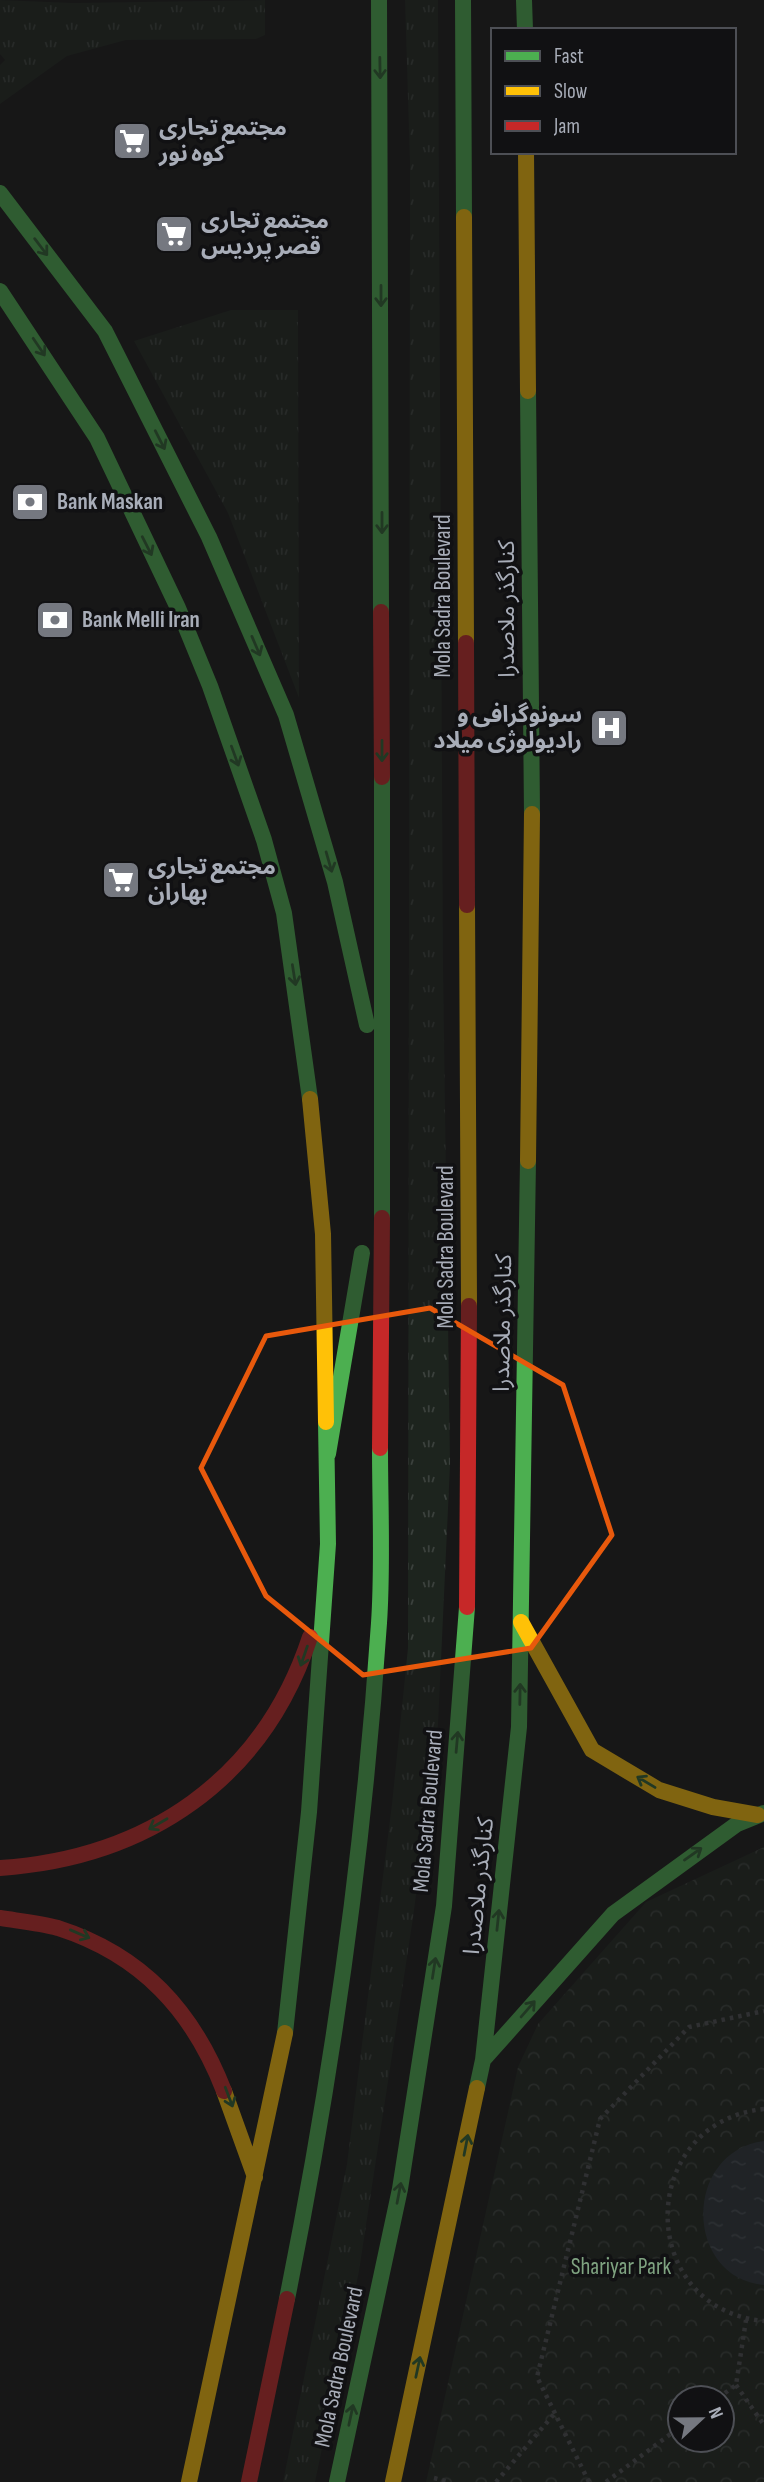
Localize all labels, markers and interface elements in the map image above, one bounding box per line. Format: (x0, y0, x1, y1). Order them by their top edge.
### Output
legend (491, 28, 736, 154)
text: Fast (554, 44, 584, 69)
one-way arrow (373, 56, 387, 79)
text: Slow (554, 79, 588, 104)
place label: مجتمع تجاری کوه نور (158, 114, 287, 168)
text: Jam (553, 114, 580, 139)
supermarket icon: مجتمع تجاری کوه نور (111, 120, 153, 162)
place label: مجتمع تجاری قصر پردیس (201, 207, 329, 262)
supermarket icon: مجتمع تجاری قصر پردیس (153, 213, 195, 255)
one-way arrow (34, 238, 49, 256)
one-way arrow (374, 284, 388, 307)
one-way arrow (32, 337, 46, 356)
one-way arrow (154, 429, 168, 450)
bank icon: Bank Maskan (9, 481, 51, 523)
place label: Bank Maskan (57, 488, 163, 516)
one-way arrow (375, 511, 389, 534)
street label: Mola Sadra Boulevard (429, 514, 457, 678)
one-way arrow (141, 535, 155, 556)
street label: کنارگذر ملاصدرا (493, 540, 521, 678)
bank icon: Bank Melli Iran (34, 599, 76, 641)
place label: Bank Melli Iran (82, 606, 200, 634)
one-way arrow (250, 635, 263, 657)
place label: سونوگرافی و رادیولوژی میلاد (434, 701, 582, 755)
hospital icon: سونوگرافی و رادیولوژی میلاد (588, 707, 630, 749)
one-way arrow (375, 739, 389, 762)
one-way arrow (230, 744, 242, 766)
one-way arrow (324, 850, 337, 872)
place label: مجتمع تجاری بهاران (148, 853, 276, 907)
supermarket icon: مجتمع تجاری بهاران (100, 859, 142, 901)
one-way arrow (288, 963, 301, 986)
street label: Mola Sadra Boulevard (432, 1165, 460, 1329)
street label: کنارگذر ملاصدرا (488, 1253, 518, 1392)
one-way arrow (297, 1645, 309, 1667)
one-way arrow (513, 1682, 527, 1705)
street label: Mola Sadra Boulevard (407, 1729, 449, 1893)
one-way arrow (451, 1731, 464, 1754)
one-way arrow (637, 1775, 657, 1789)
street label: کنارگذر ملاصدرا (458, 1816, 500, 1956)
one-way arrow (149, 1817, 169, 1831)
one-way arrow (683, 1847, 702, 1861)
one-way arrow (492, 1909, 505, 1932)
one-way arrow (68, 1929, 90, 1942)
one-way arrow (428, 1957, 441, 1980)
one-way arrow (520, 2000, 536, 2018)
one-way arrow (223, 2085, 236, 2107)
one-way arrow (460, 2134, 473, 2157)
one-way arrow (393, 2182, 407, 2205)
park label: Shariyar Park (571, 2253, 672, 2281)
street label: Mola Sadra Boulevard (308, 2284, 370, 2450)
one-way arrow (413, 2357, 426, 2379)
north arrow (666, 2384, 736, 2454)
one-way arrow (345, 2404, 359, 2427)
text: N (703, 2404, 728, 2422)

